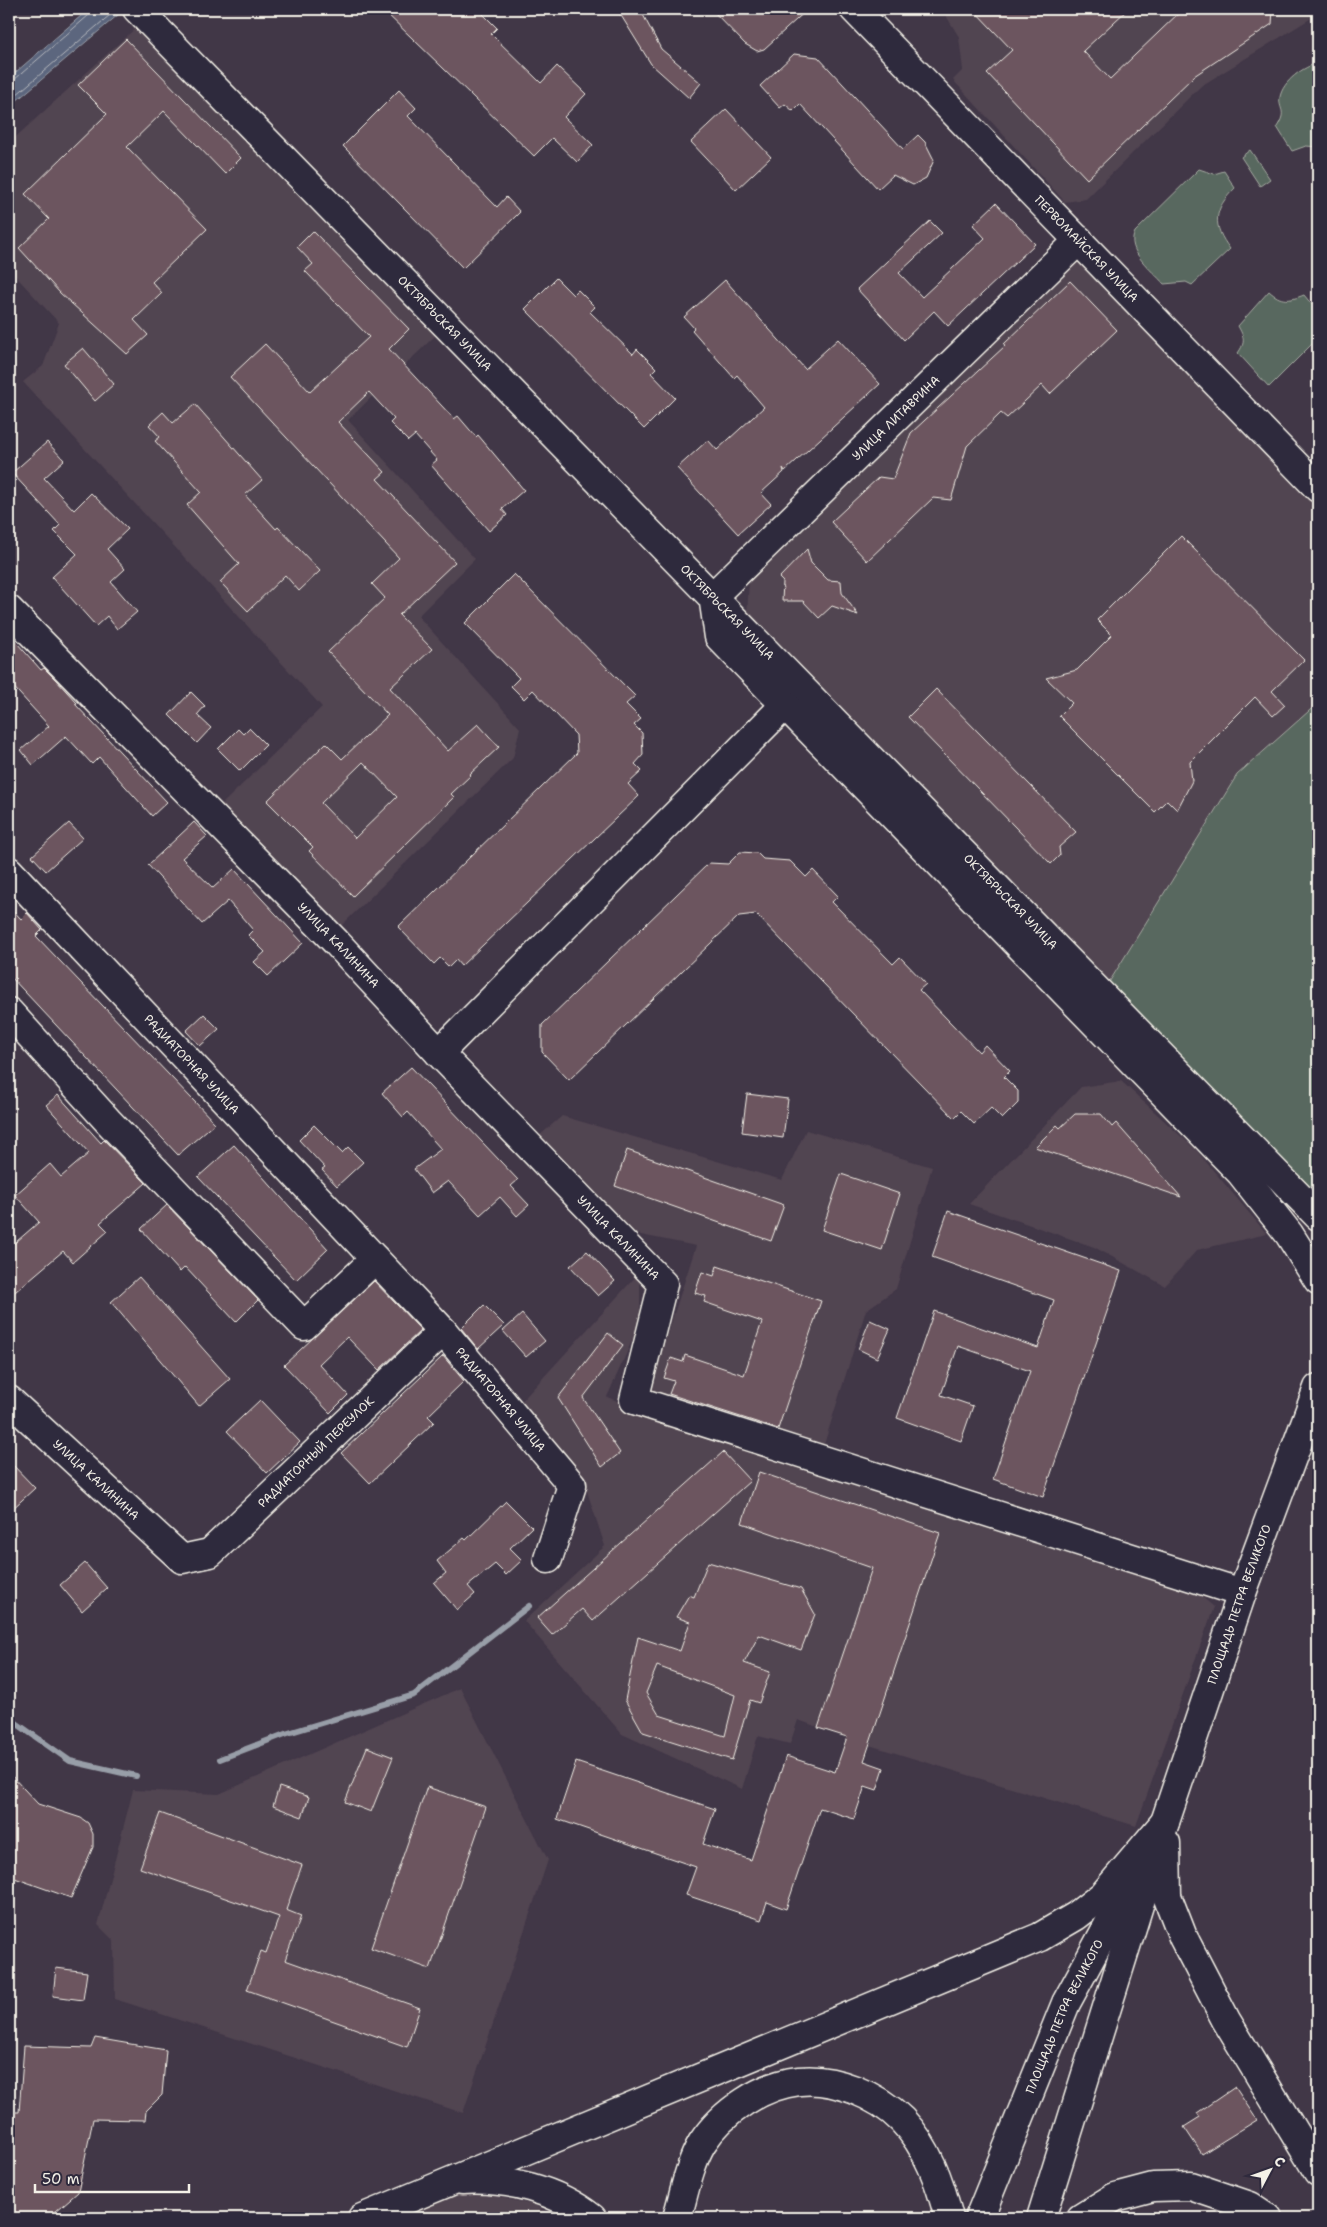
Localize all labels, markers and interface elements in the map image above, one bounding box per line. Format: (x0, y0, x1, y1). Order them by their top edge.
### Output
street label: ПЕРВОМАЙСКАЯ УЛИЦА (1031, 192, 1142, 306)
street label: ОКТЯБРЬСКАЯ УЛИЦА (394, 272, 495, 375)
street label: УЛИЦА ЛИТАВРИНА (849, 372, 943, 464)
street label: ОКТЯБРЬСКАЯ УЛИЦА (677, 561, 778, 664)
street label: ОКТЯБРЬСКАЯ УЛИЦА (960, 850, 1061, 953)
street label: УЛИЦА КАЛИНИНА (294, 899, 383, 992)
street label: РАДИАТОРНАЯ УЛИЦА (140, 1011, 243, 1118)
street label: УЛИЦА КАЛИНИНА (574, 1192, 663, 1284)
street label: РАДИАТОРНАЯ УЛИЦА (452, 1344, 549, 1456)
street label: РАДИАТОРНЫЙ ПЕРЕУЛОК (254, 1393, 378, 1511)
street label: УЛИЦА КАЛИНИНА (49, 1436, 143, 1524)
street label: ПЛОЩАДЬ ПЕТРА ВЕЛИКОГО (1204, 1522, 1275, 1686)
street label: ПЛОЩАДЬ ПЕТРА ВЕЛИКОГО (1022, 1937, 1107, 2096)
north arrow (1244, 2144, 1294, 2194)
text: С (1270, 2152, 1289, 2171)
scale bar (35, 2162, 189, 2194)
text: 50 m (42, 2169, 80, 2189)

